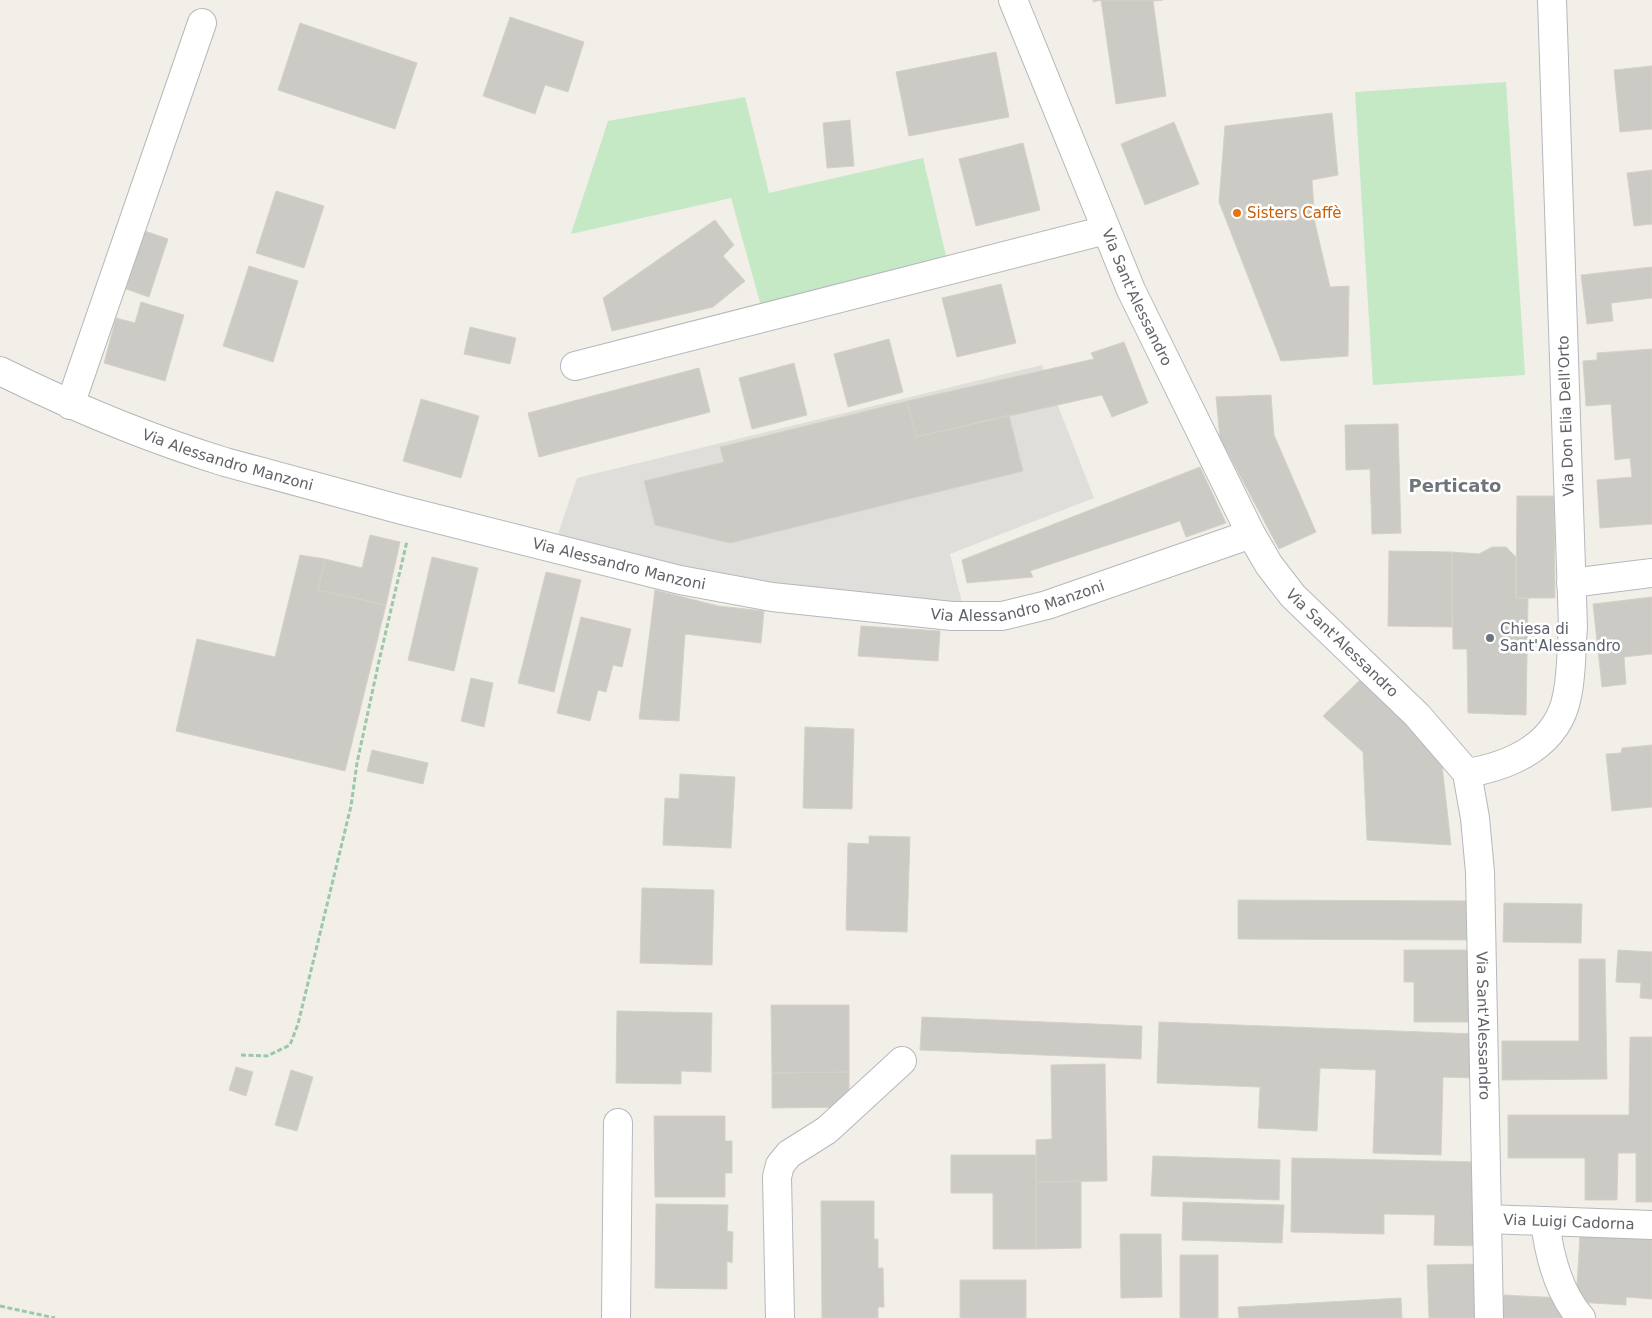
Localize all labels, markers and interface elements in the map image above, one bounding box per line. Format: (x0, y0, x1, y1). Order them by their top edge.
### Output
place label: Sisters Caffè (1247, 204, 1342, 222)
marker: Sisters Caffè (1231, 207, 1243, 219)
street label: Via Sant'Alessandro (1098, 226, 1176, 369)
street label: Via Don Elia Dell'Orto (1554, 335, 1578, 497)
street label: Via Alessandro Manzoni (140, 425, 315, 495)
district label: Perticato (1409, 475, 1501, 496)
street label: Via Alessandro Manzoni (530, 534, 707, 594)
street label: Via Alessandro Manzoni (930, 577, 1107, 626)
street label: Via Sant'Alessandro (1282, 585, 1402, 701)
place label: Chiesa di Sant'Alessandro (1500, 620, 1621, 655)
marker: Chiesa di Sant'Alessandro (1484, 632, 1496, 644)
street label: Via Sant'Alessandro (1473, 951, 1494, 1100)
street label: Via Luigi Cadorna (1503, 1211, 1635, 1233)

